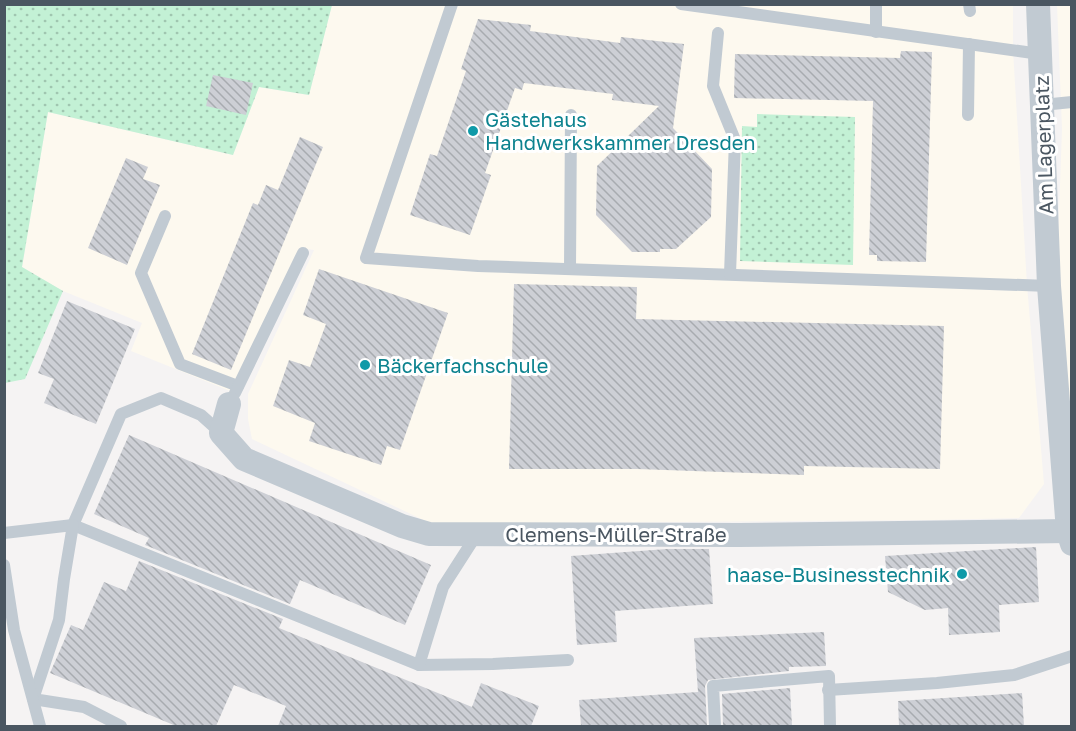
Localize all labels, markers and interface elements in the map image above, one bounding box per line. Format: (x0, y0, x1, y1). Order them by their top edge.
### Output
street label: Am Lagerplatz (1029, 75, 1057, 215)
place label: Gästehaus Handwerkskammer Dresden (485, 107, 756, 154)
marker: Gästehaus Handwerkskammer Dresden (466, 124, 480, 138)
place label: Bäckerfachschule (377, 353, 548, 377)
marker: Bäckerfachschule (358, 358, 372, 372)
street label: Clemens-Müller-Straße (505, 522, 727, 546)
place label: haase-Businesstechnik (727, 562, 950, 586)
marker: haase-Businesstechnik (955, 567, 969, 581)

